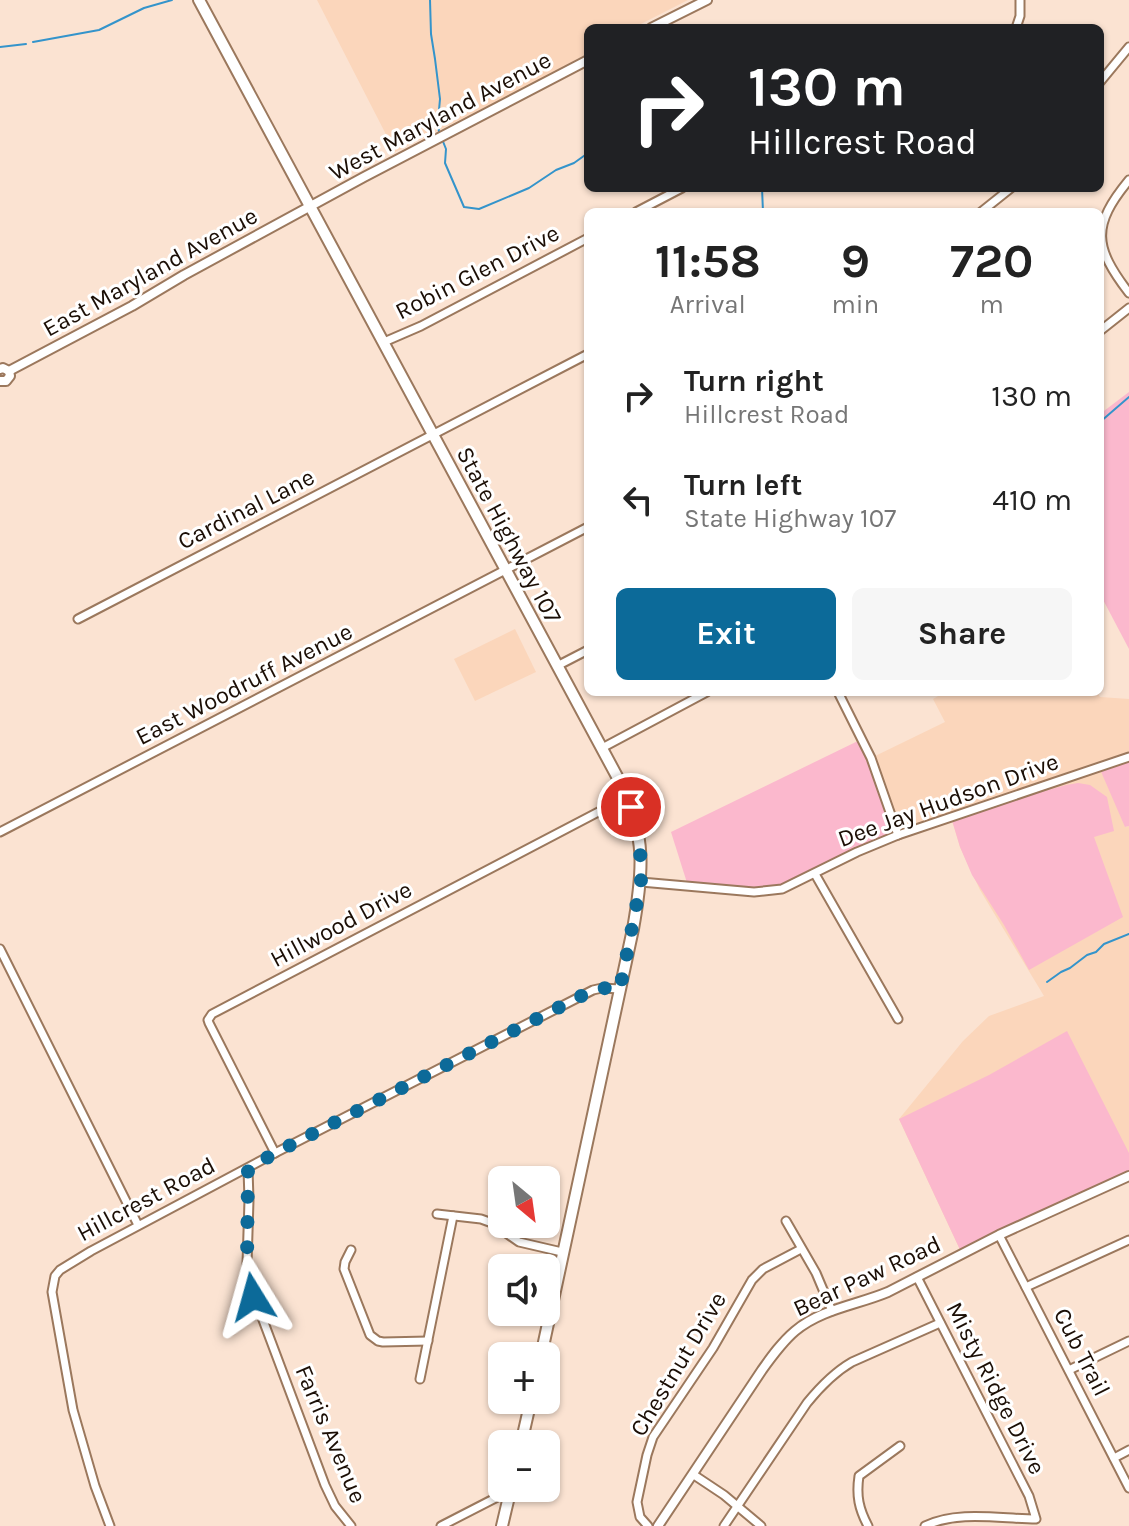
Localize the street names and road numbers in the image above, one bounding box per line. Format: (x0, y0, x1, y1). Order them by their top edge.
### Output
street label: West Maryland Avenue (324, 46, 556, 186)
street label: East Maryland Avenue (38, 201, 262, 343)
street label: Robin Glen Drive (390, 219, 564, 325)
street label: State Highway 107 (451, 442, 567, 628)
street label: Cardinal Lane (173, 463, 319, 555)
street label: East Woodruff Avenue (131, 617, 357, 751)
street label: Dee Jay Hudson Drive (834, 747, 1062, 853)
street label: Hillwood Drive (265, 875, 417, 973)
street label: Hillcrest Road (72, 1151, 220, 1247)
street label: Bear Paw Road (789, 1230, 945, 1322)
street label: Chestnut Drive (624, 1287, 732, 1441)
street label: Misty Ridge Drive (940, 1297, 1052, 1479)
street label: Cub Trail (1048, 1303, 1116, 1401)
street label: Farris Avenue (289, 1361, 373, 1507)

